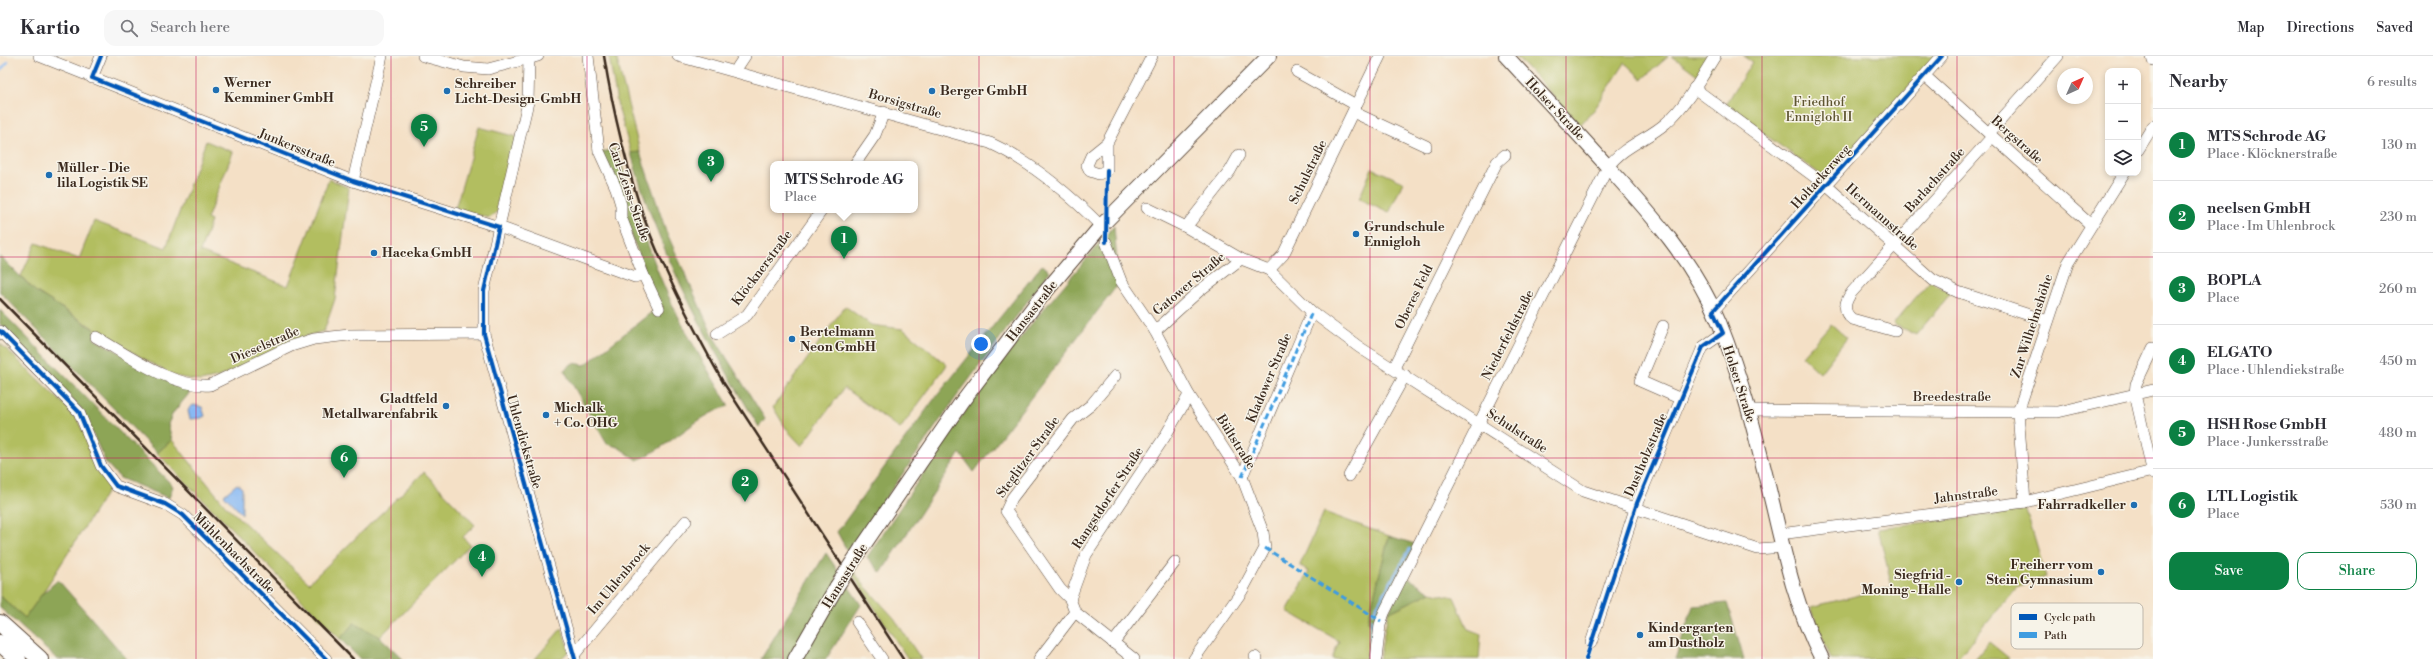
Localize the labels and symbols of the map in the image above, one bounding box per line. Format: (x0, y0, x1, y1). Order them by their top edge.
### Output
north arrow (2057, 68, 2093, 104)
street label: Holser Straße (1522, 74, 1588, 144)
place label: Werner Kemminer GmbH (223, 75, 334, 106)
place label: Schreiber Licht-Design-GmbH (455, 76, 582, 107)
place label: Berger GmbH (940, 83, 1027, 99)
marker: Werner Kemminer GmbH (211, 85, 221, 95)
marker: Schreiber Licht-Design-GmbH (442, 86, 452, 96)
street label: Borsigstraße (866, 86, 944, 122)
marker: Berger GmbH (927, 86, 937, 96)
park label: Friedhof Ennigloh II (1786, 94, 1853, 125)
street label: Bergstraße (1987, 112, 2047, 168)
pin: 5 (411, 114, 437, 147)
street label: Junkersstraße (255, 125, 338, 171)
street label: Schulstraße (1286, 137, 1331, 207)
street label: Carl-Zeiss-Straße (605, 140, 654, 244)
street label: Holtackerweg (1788, 141, 1854, 212)
street label: Barlachstraße (1901, 144, 1969, 217)
pin: 3 (698, 149, 724, 182)
place label: Müller - Die lila Logistik SE (57, 160, 148, 191)
marker: Müller - Die lila Logistik SE (44, 170, 54, 180)
street label: Hermannstraße (1842, 180, 1922, 254)
place label: Grundschule Ennigloh (1364, 219, 1445, 250)
pin: 1 (831, 226, 857, 259)
street label: Klöcknerstraße (728, 227, 796, 309)
marker: Grundschule Ennigloh (1351, 229, 1361, 239)
place label: Haceka GmbH (382, 245, 472, 261)
marker: Haceka GmbH (369, 248, 379, 258)
street label: Gatower Straße (1150, 249, 1229, 319)
street label: Oberes Feld (1391, 261, 1437, 332)
street label: Zur Wilhelmshöhe (2008, 272, 2056, 380)
street label: Hansastraße (1003, 277, 1061, 345)
street label: Niederfeldstraße (1478, 287, 1538, 383)
street label: Dieselstraße (228, 323, 302, 367)
place label: Bertelmann Neon GmbH (800, 324, 876, 355)
street label: Kladower Straße (1243, 330, 1295, 425)
marker: Bertelmann Neon GmbH (787, 334, 797, 344)
your location (971, 334, 991, 354)
street label: Holser Straße (1719, 343, 1759, 425)
street label: Breedestraße (1912, 389, 1991, 405)
place label: Gladtfeld Metallwarenfabrik (322, 391, 439, 422)
street label: Uhlendiekstraße (503, 393, 545, 491)
place label: Michalk + Co. OHG (554, 400, 619, 431)
marker: Gladtfeld Metallwarenfabrik (441, 401, 451, 411)
street label: Schulstraße (1484, 405, 1551, 457)
marker: Michalk + Co. OHG (541, 410, 551, 420)
street label: Dustholzstraße (1621, 410, 1671, 499)
street label: Bültstraße (1212, 411, 1259, 473)
street label: Steglitzer Straße (993, 413, 1063, 501)
street label: Rangstdorfer Straße (1069, 443, 1147, 552)
pin: 6 (331, 445, 357, 478)
pin: 2 (732, 469, 758, 502)
street label: Jahnstraße (1932, 483, 1999, 507)
place label: Fahrradkeller (2037, 497, 2126, 513)
marker: Fahrradkeller (2129, 500, 2139, 510)
street label: Mühlenbachstraße (190, 509, 279, 598)
street label: Im Uhlenbrock (585, 539, 654, 618)
street label: Hansastraße (819, 540, 871, 611)
pin: 4 (469, 544, 495, 577)
place label: Freiherr vom Stein Gymnasium (1987, 557, 2093, 588)
place label: Siegfrid - Moning - Halle (1861, 567, 1951, 598)
marker: Freiherr vom Stein Gymnasium (2096, 567, 2106, 577)
marker: Siegfrid - Moning - Halle (1954, 577, 1964, 587)
legend (2011, 603, 2143, 649)
text: Cycle path (2044, 611, 2096, 625)
place label: Kindergarten am Dustholz (1648, 620, 1733, 651)
text: Path (2044, 629, 2068, 643)
marker: Kindergarten am Dustholz (1635, 630, 1645, 640)

